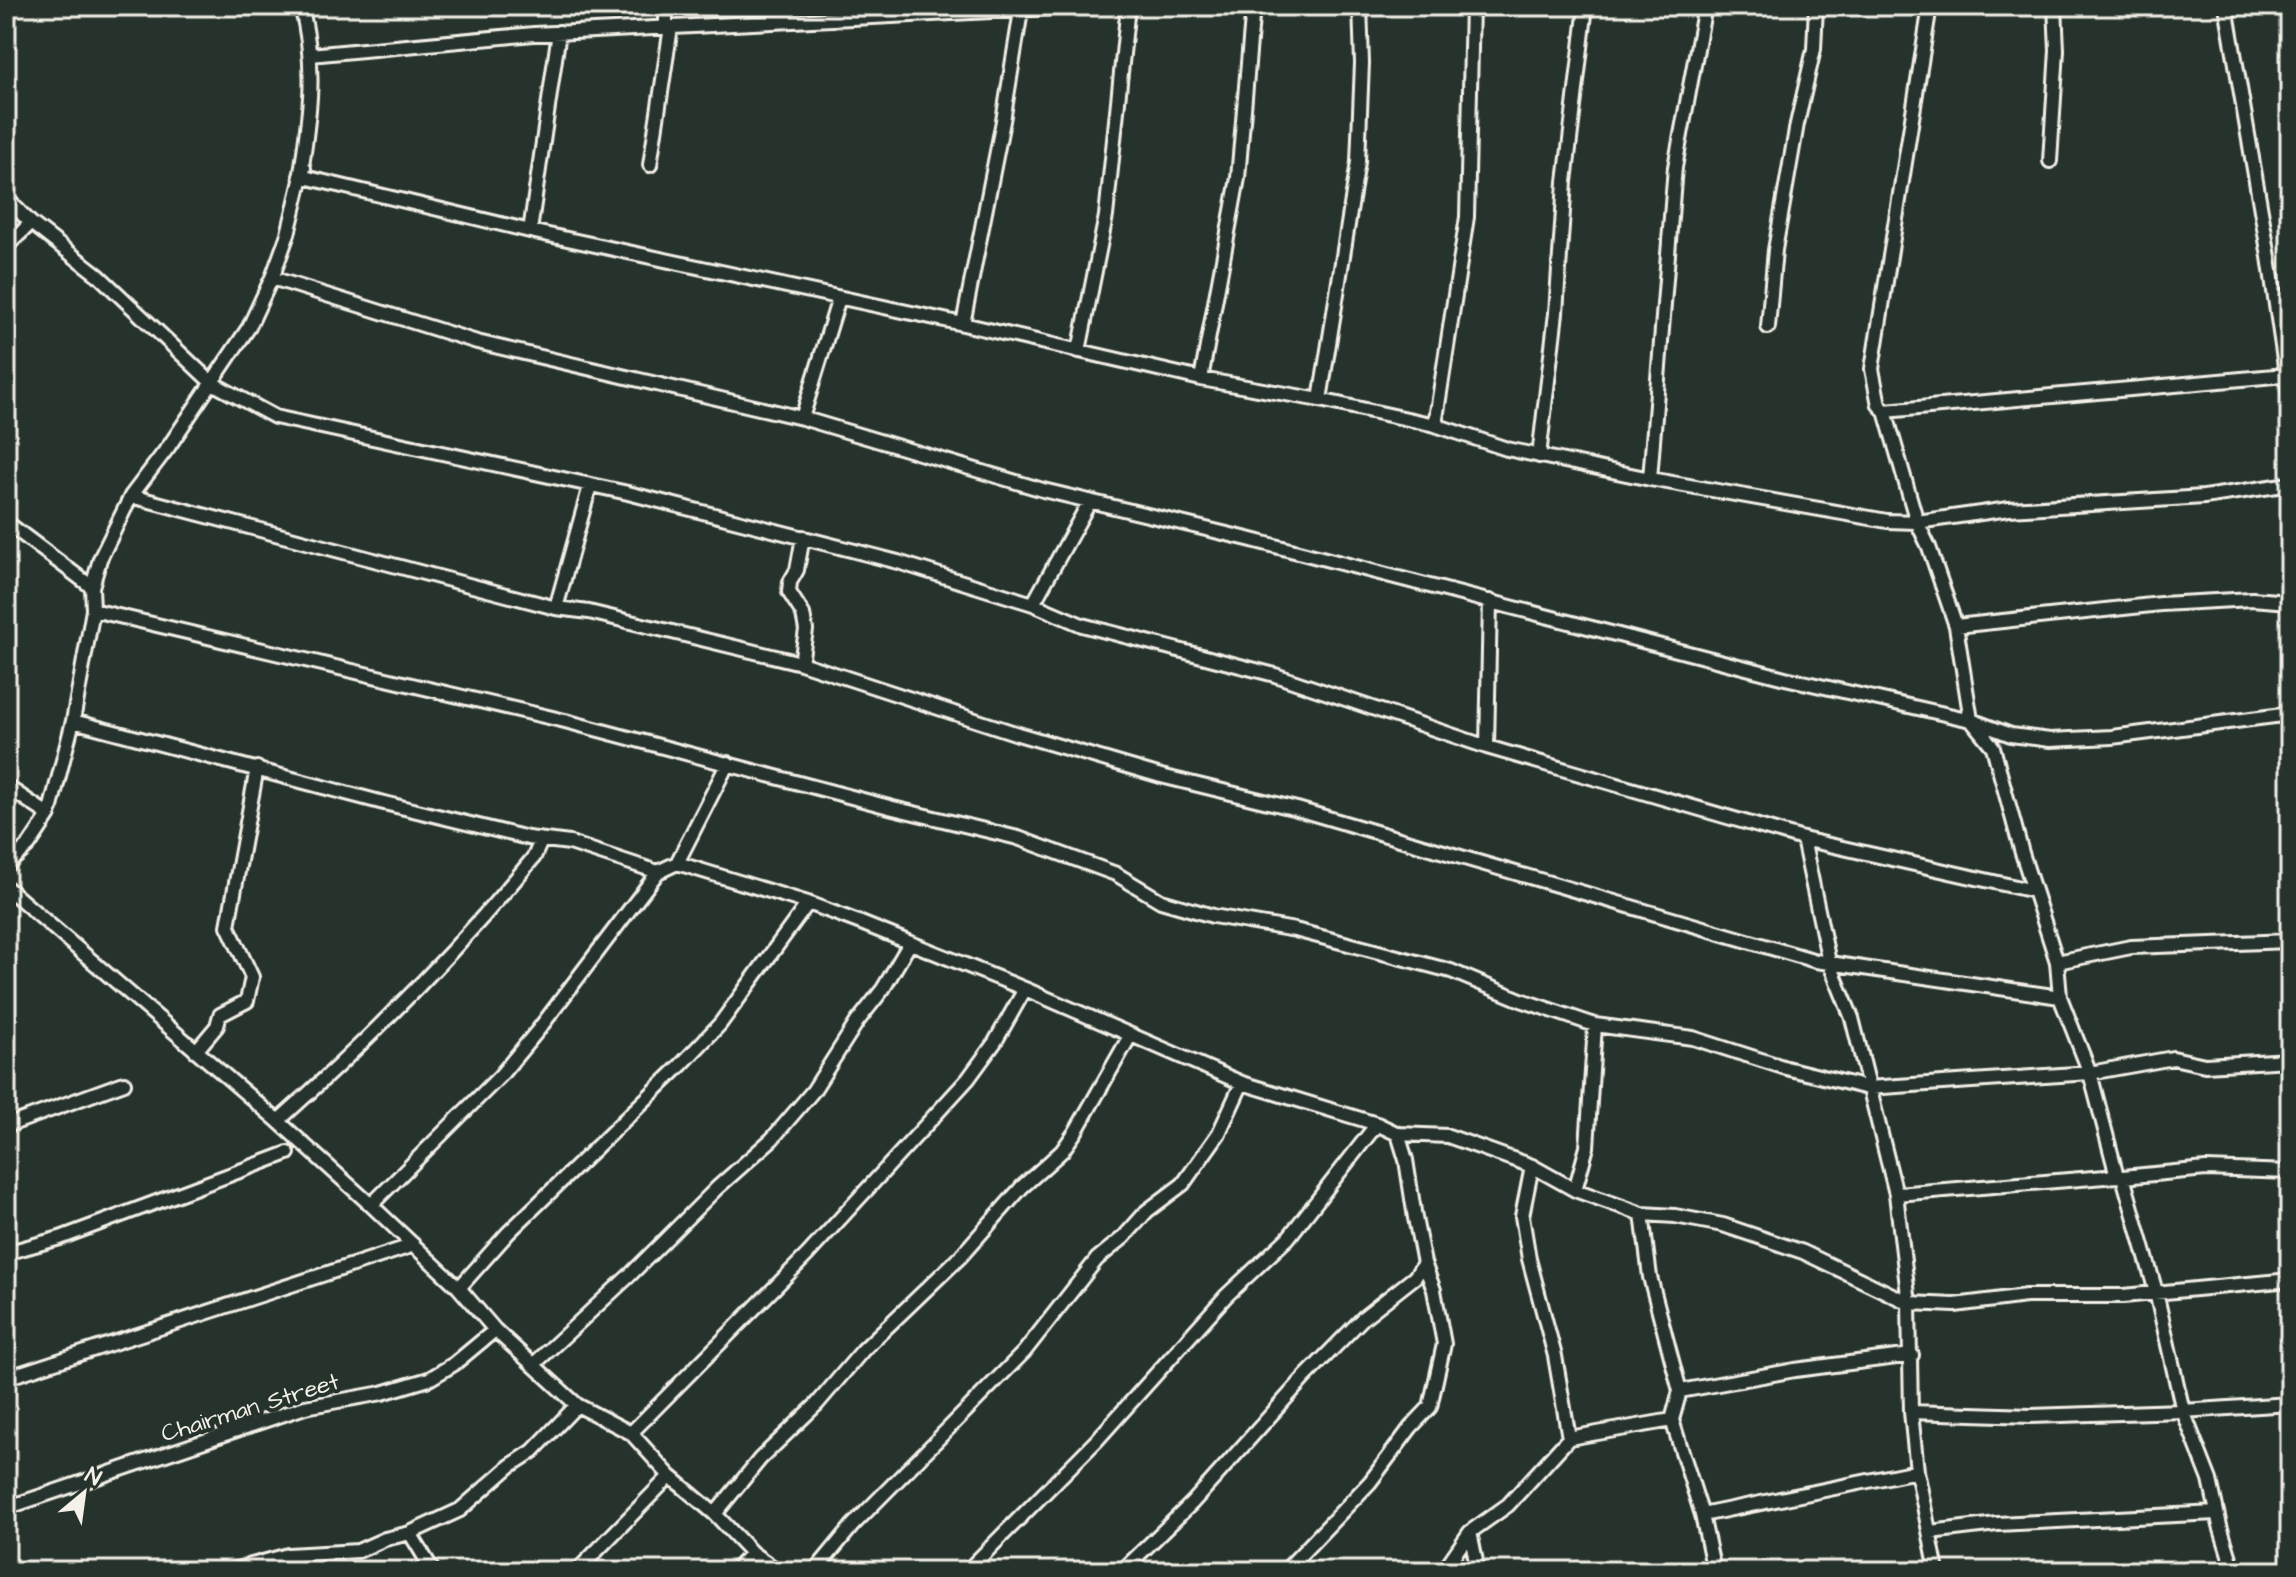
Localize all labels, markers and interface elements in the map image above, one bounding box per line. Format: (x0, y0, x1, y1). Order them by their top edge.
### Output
street label: Chairman Street (157, 1365, 344, 1451)
north arrow (44, 1453, 124, 1533)
text: N (79, 1460, 107, 1494)

